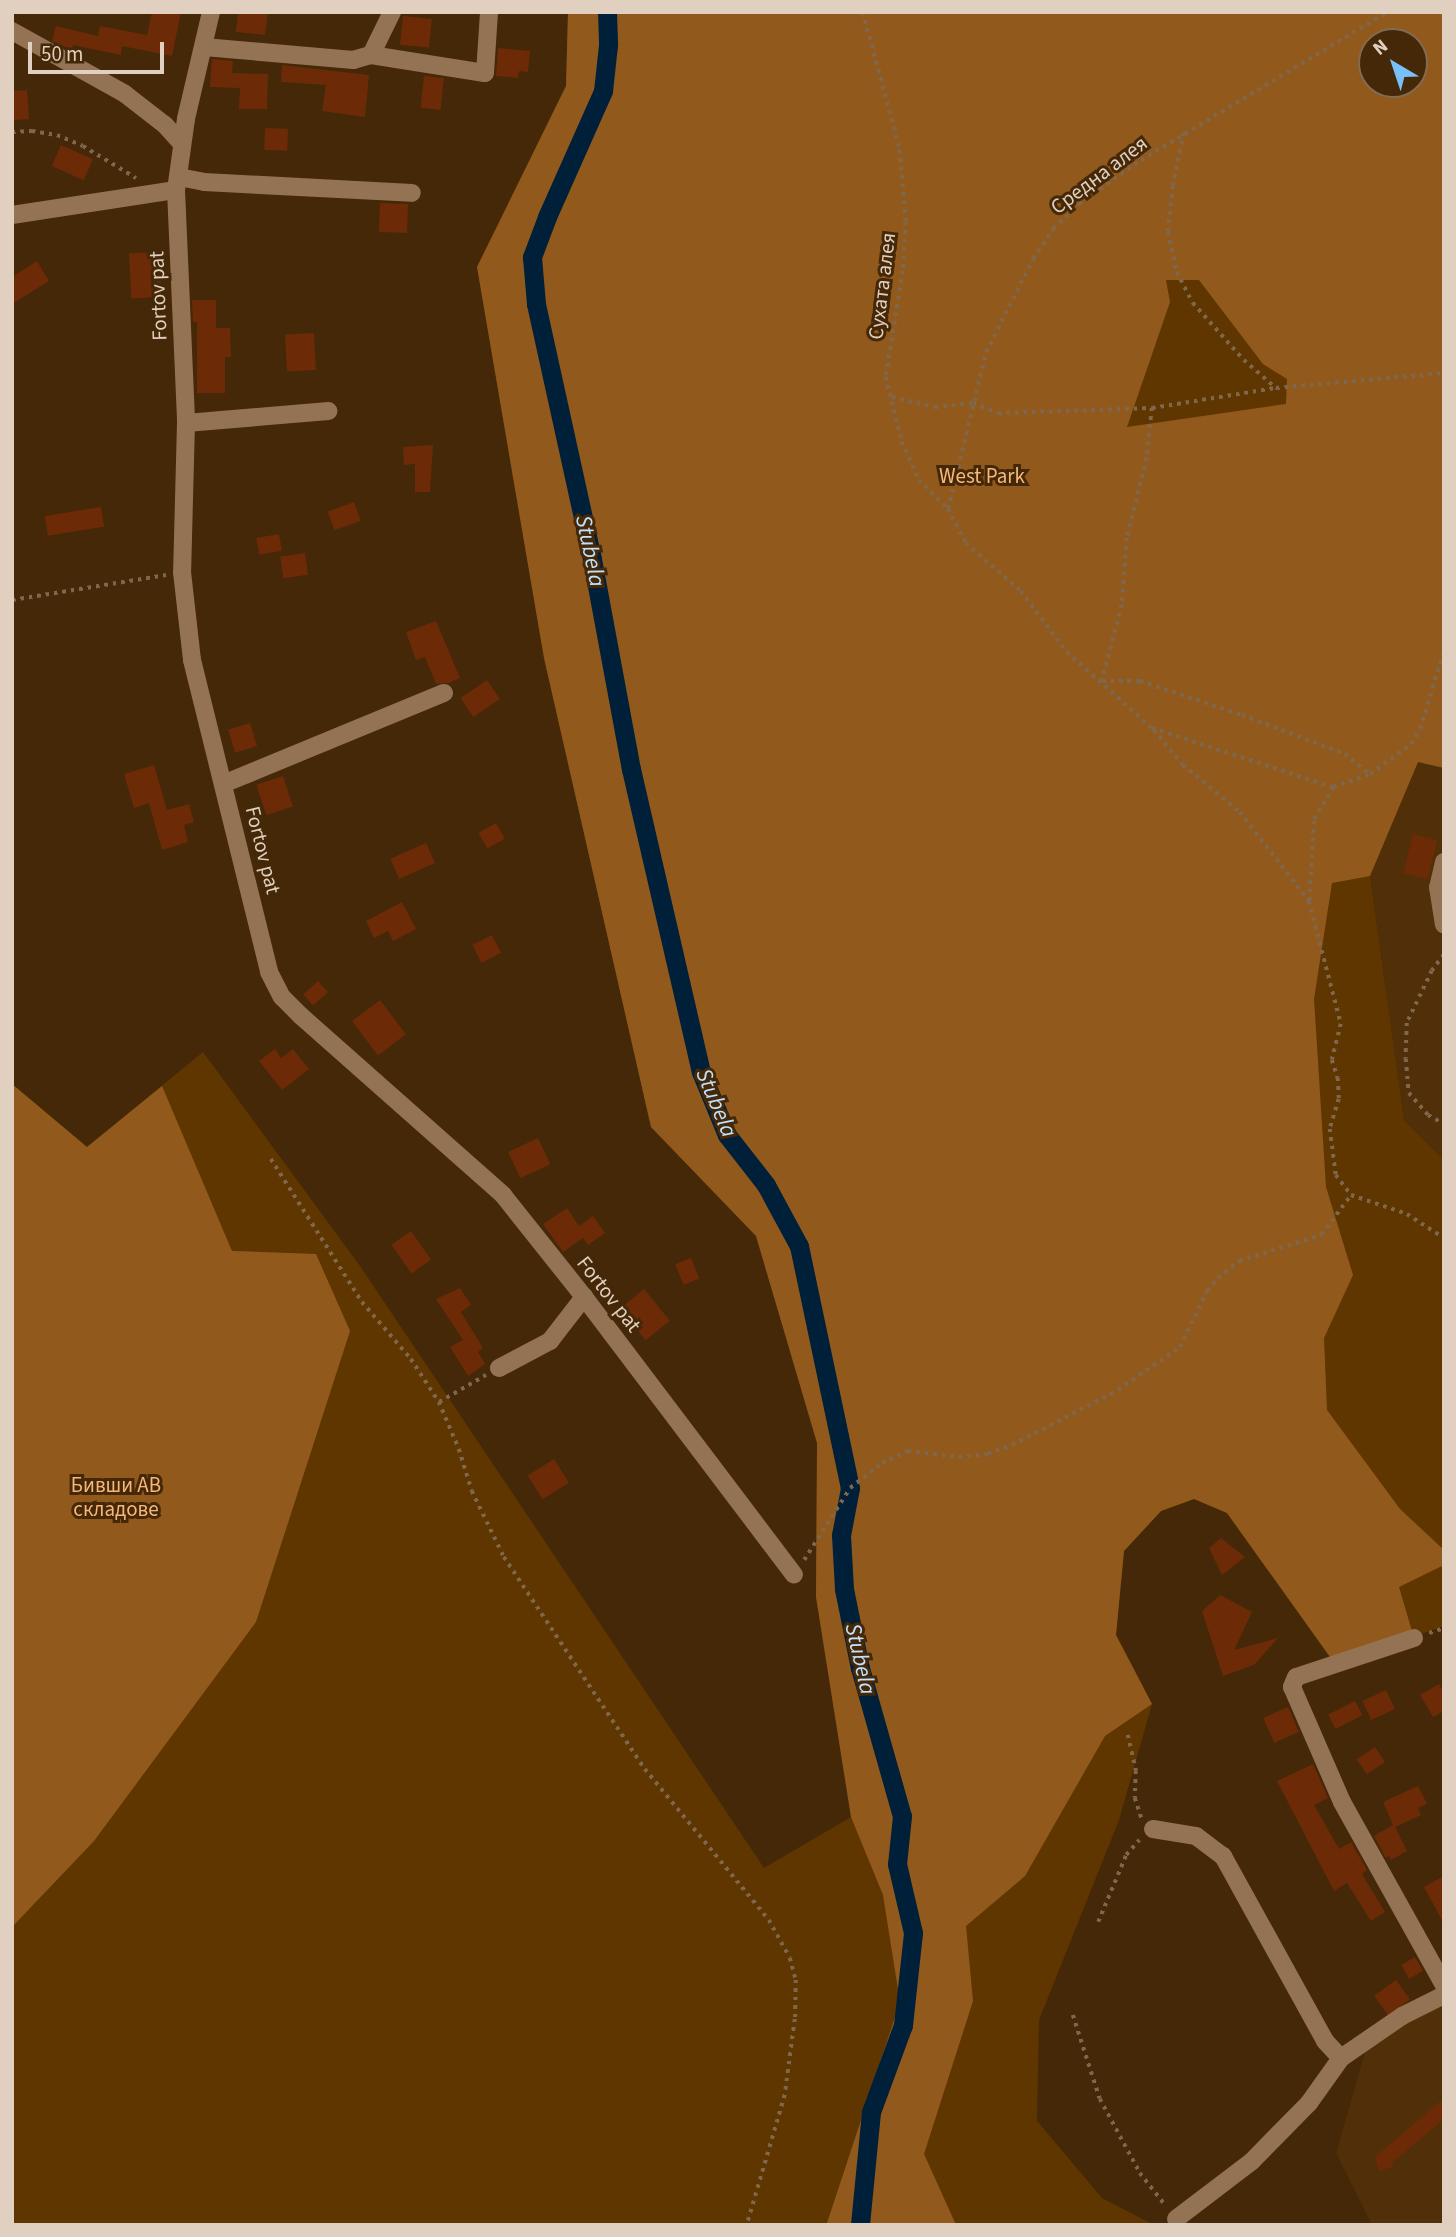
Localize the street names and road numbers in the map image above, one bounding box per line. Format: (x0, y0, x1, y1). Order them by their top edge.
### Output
street label: Средна алея (1046, 130, 1152, 220)
street label: Сухата алея (863, 231, 901, 341)
street label: Fortov pat (144, 251, 172, 341)
street label: Fortov pat (240, 803, 286, 897)
street label: Fortov pat (571, 1251, 647, 1337)

